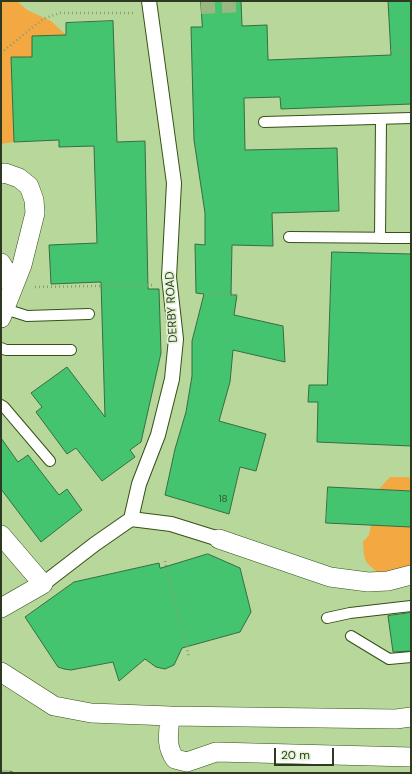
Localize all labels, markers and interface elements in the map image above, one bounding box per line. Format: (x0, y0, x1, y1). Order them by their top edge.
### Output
street label: DERBY ROAD (163, 271, 181, 343)
house number: 18 (218, 493, 228, 505)
scale bar (276, 740, 336, 766)
text: 20 m (281, 747, 310, 763)

